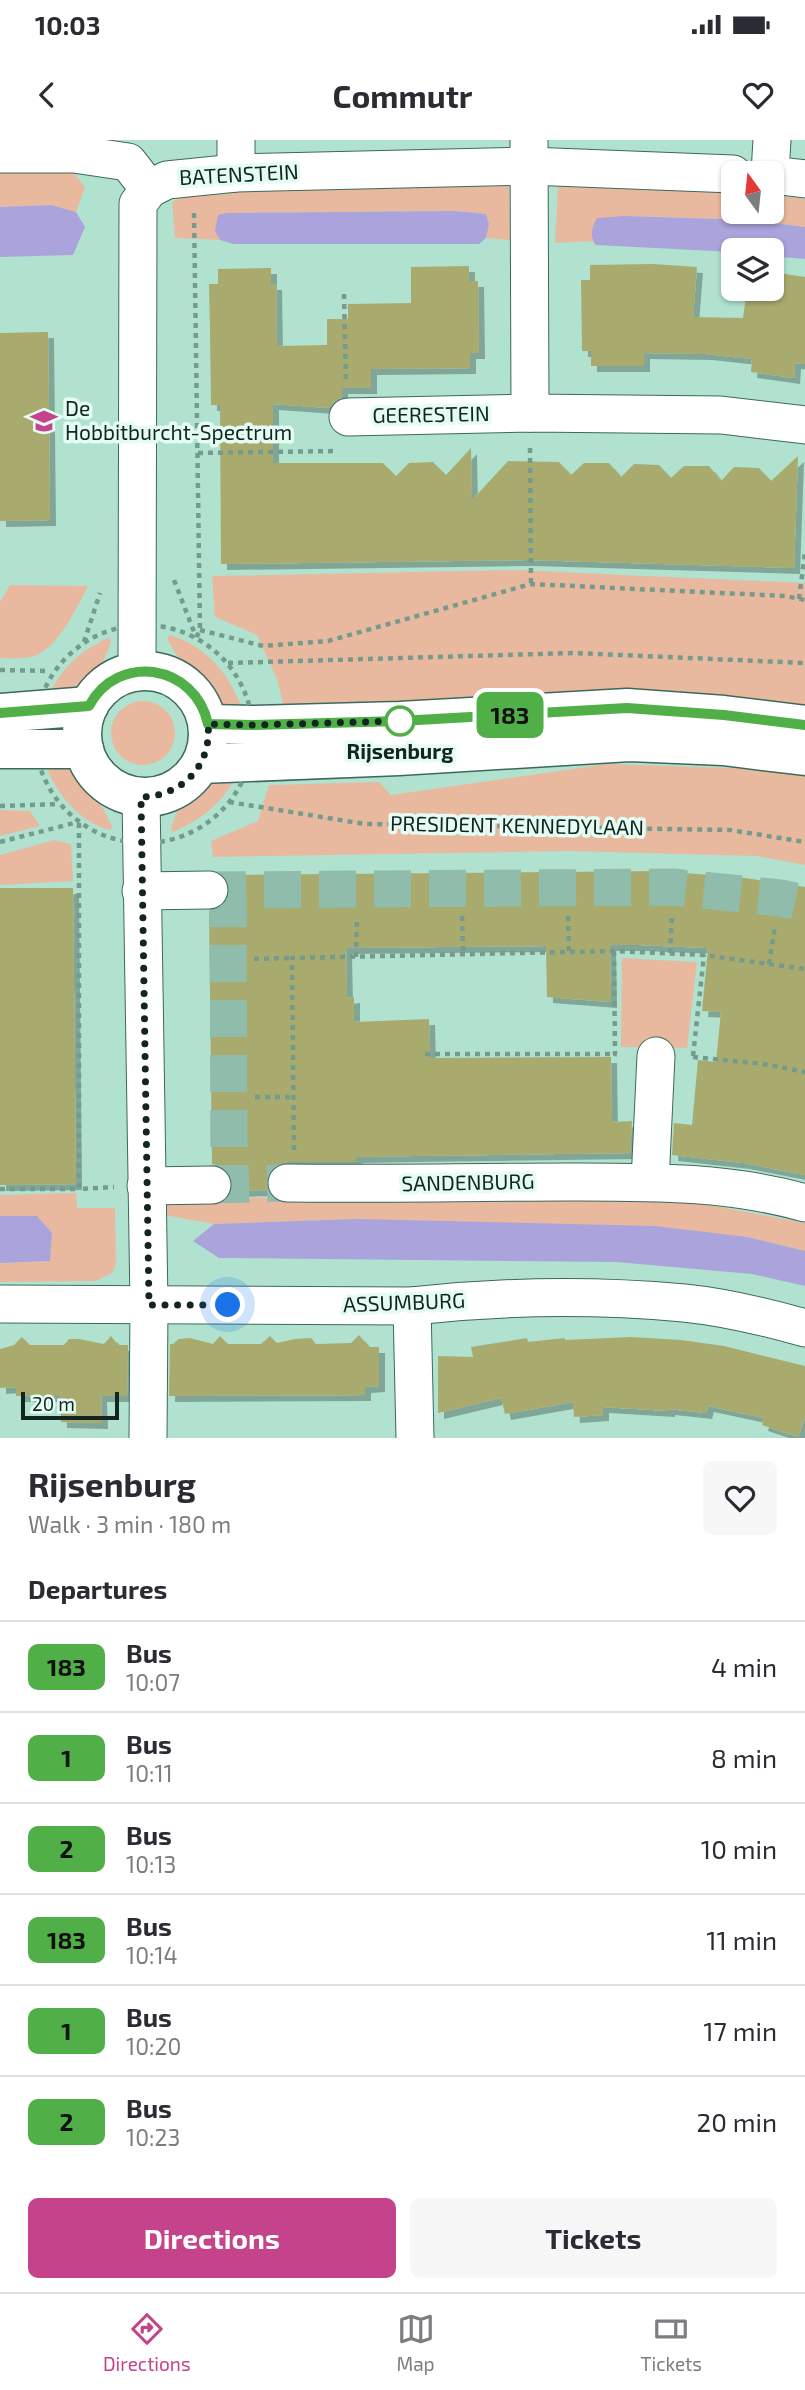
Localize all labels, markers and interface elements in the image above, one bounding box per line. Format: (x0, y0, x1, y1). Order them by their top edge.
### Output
text: 10:03 (35, 9, 100, 40)
icon: back (28, 76, 66, 114)
text: Commutr (333, 76, 472, 114)
icon: heart (739, 76, 777, 114)
street label: BATENSTEIN (179, 158, 299, 189)
north arrow (721, 161, 784, 224)
map controls (721, 161, 784, 301)
button: layers (721, 238, 784, 301)
place label: De Hobbitburcht-Spectrum (65, 395, 292, 444)
street label: GEERESTEIN (372, 400, 490, 427)
school or university icon: De Hobbitburcht-Spectrum (29, 406, 59, 436)
line badge: 183 (470, 692, 550, 738)
text: 183 (491, 700, 529, 729)
marker: Rijsenburg (385, 706, 415, 736)
place label: Rijsenburg (347, 738, 453, 763)
street label: PRESIDENT KENNEDYLAAN (390, 810, 644, 839)
street label: SANDENBURG (401, 1168, 535, 1195)
your location (210, 1287, 245, 1322)
street label: ASSUMBURG (342, 1287, 465, 1316)
scale bar (21, 1389, 119, 1421)
text: 20 m (32, 1392, 75, 1415)
button: heart (703, 1461, 777, 1535)
text: Rijsenburg (28, 1464, 196, 1504)
text: Walk · 3 min · 180 m (28, 1510, 231, 1538)
text: Departures (28, 1573, 167, 1604)
text: Bus (126, 1637, 172, 1668)
text: 4 min (711, 1651, 777, 1682)
text: 183 (47, 1652, 86, 1681)
text: 10:07 (126, 1668, 180, 1696)
text: Bus (126, 1728, 172, 1759)
text: 8 min (711, 1742, 777, 1773)
text: 1 (61, 1743, 72, 1772)
text: 10:11 (126, 1759, 173, 1787)
text: Bus (126, 1819, 172, 1850)
text: 10 min (701, 1833, 777, 1864)
text: 2 (60, 1834, 73, 1863)
text: 10:13 (126, 1850, 176, 1878)
text: Bus (126, 1910, 172, 1941)
text: 11 min (706, 1924, 777, 1955)
text: 183 (47, 1925, 86, 1954)
text: 10:14 (126, 1941, 178, 1969)
text: Bus (126, 2001, 172, 2032)
text: 17 min (703, 2015, 777, 2046)
text: 1 (61, 2016, 72, 2045)
text: 10:20 (126, 2032, 181, 2060)
text: Bus (126, 2092, 172, 2123)
text: 20 min (697, 2106, 777, 2137)
text: 2 (60, 2107, 73, 2136)
text: 10:23 (126, 2123, 180, 2151)
button: Directions (28, 2198, 396, 2278)
button: Tickets (410, 2198, 777, 2278)
tab: Directions (103, 2310, 191, 2375)
tab: Map (396, 2310, 435, 2375)
tab: Tickets (640, 2310, 702, 2375)

